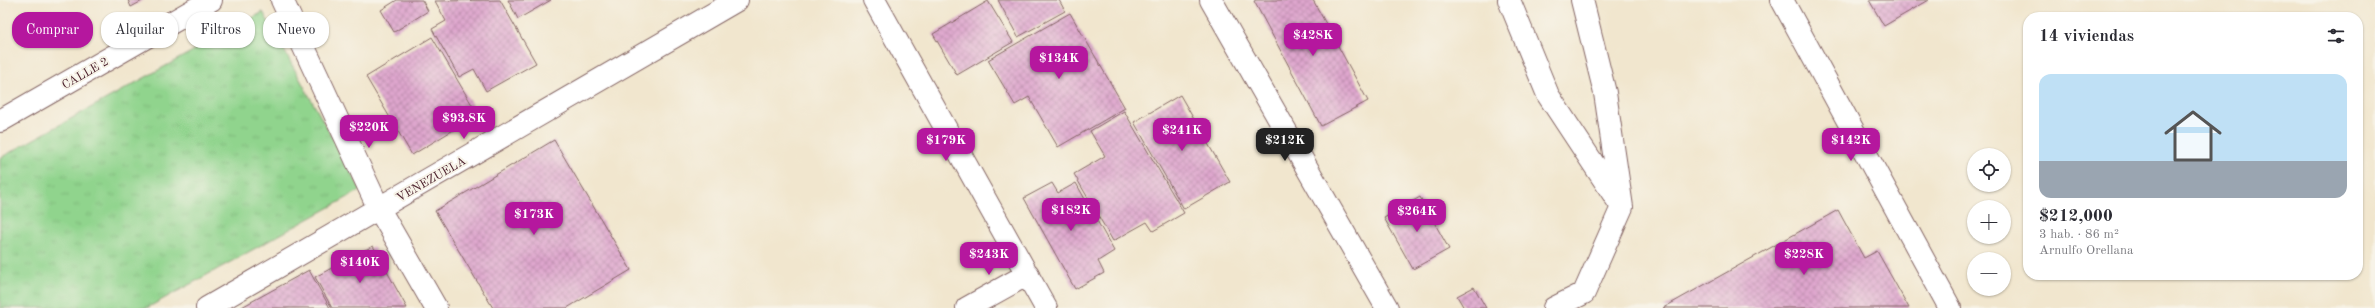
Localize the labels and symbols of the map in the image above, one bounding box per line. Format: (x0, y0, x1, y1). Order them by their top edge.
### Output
pin: $428K (1285, 23, 1341, 57)
pin: $134K (1031, 46, 1087, 80)
street label: CALLE 2 (60, 56, 111, 92)
pin: $93.8K (431, 106, 497, 140)
pin: $220K (341, 115, 397, 149)
pin: $241K (1154, 118, 1210, 152)
pin: $179K (918, 128, 974, 162)
pin: $212K (1257, 128, 1313, 162)
pin: $142K (1823, 128, 1879, 162)
street label: VENEZUELA (395, 155, 468, 204)
pin: $182K (1043, 198, 1099, 232)
pin: $264K (1389, 199, 1445, 233)
pin: $173K (506, 202, 562, 236)
pin: $243K (961, 242, 1017, 276)
pin: $228K (1776, 242, 1832, 276)
pin: $140K (332, 250, 388, 284)

